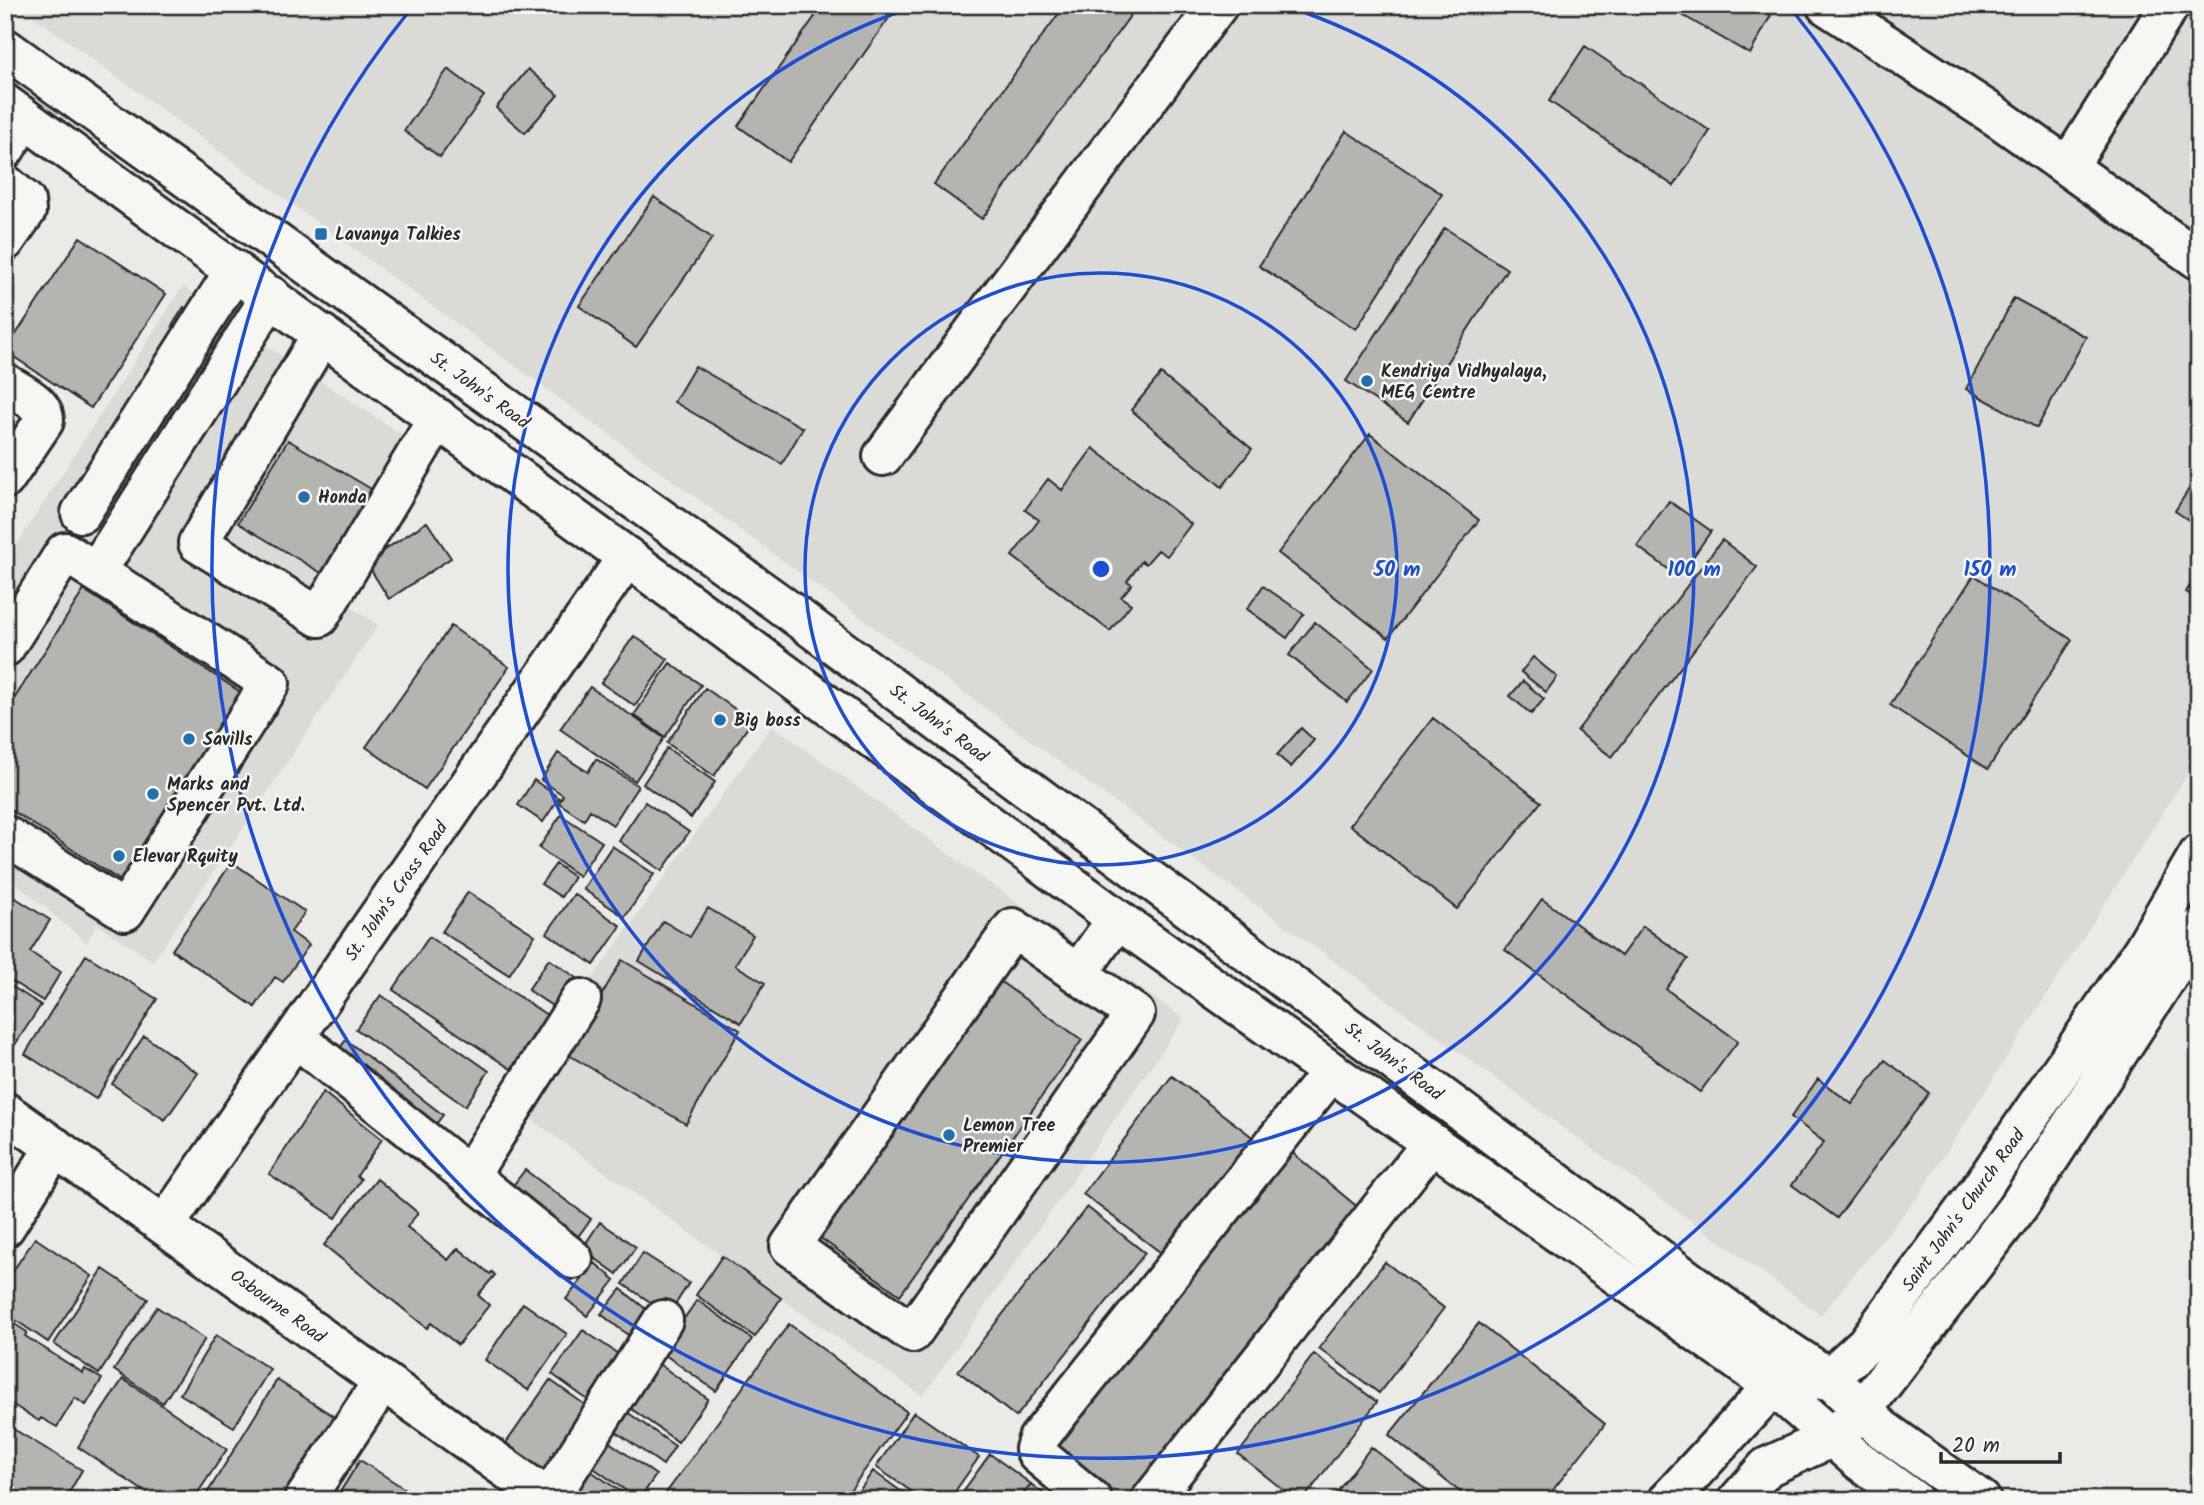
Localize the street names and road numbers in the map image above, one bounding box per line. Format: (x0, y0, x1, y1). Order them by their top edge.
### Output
street label: St. John's Road (423, 345, 536, 438)
street label: St. John's Road (882, 677, 995, 772)
street label: St. John's Cross Road (338, 815, 457, 968)
street label: St. John's Road (1337, 1015, 1450, 1110)
street label: Saint John's Church Road (1895, 1122, 2034, 1298)
street label: Osbourne Road (223, 1263, 332, 1352)

